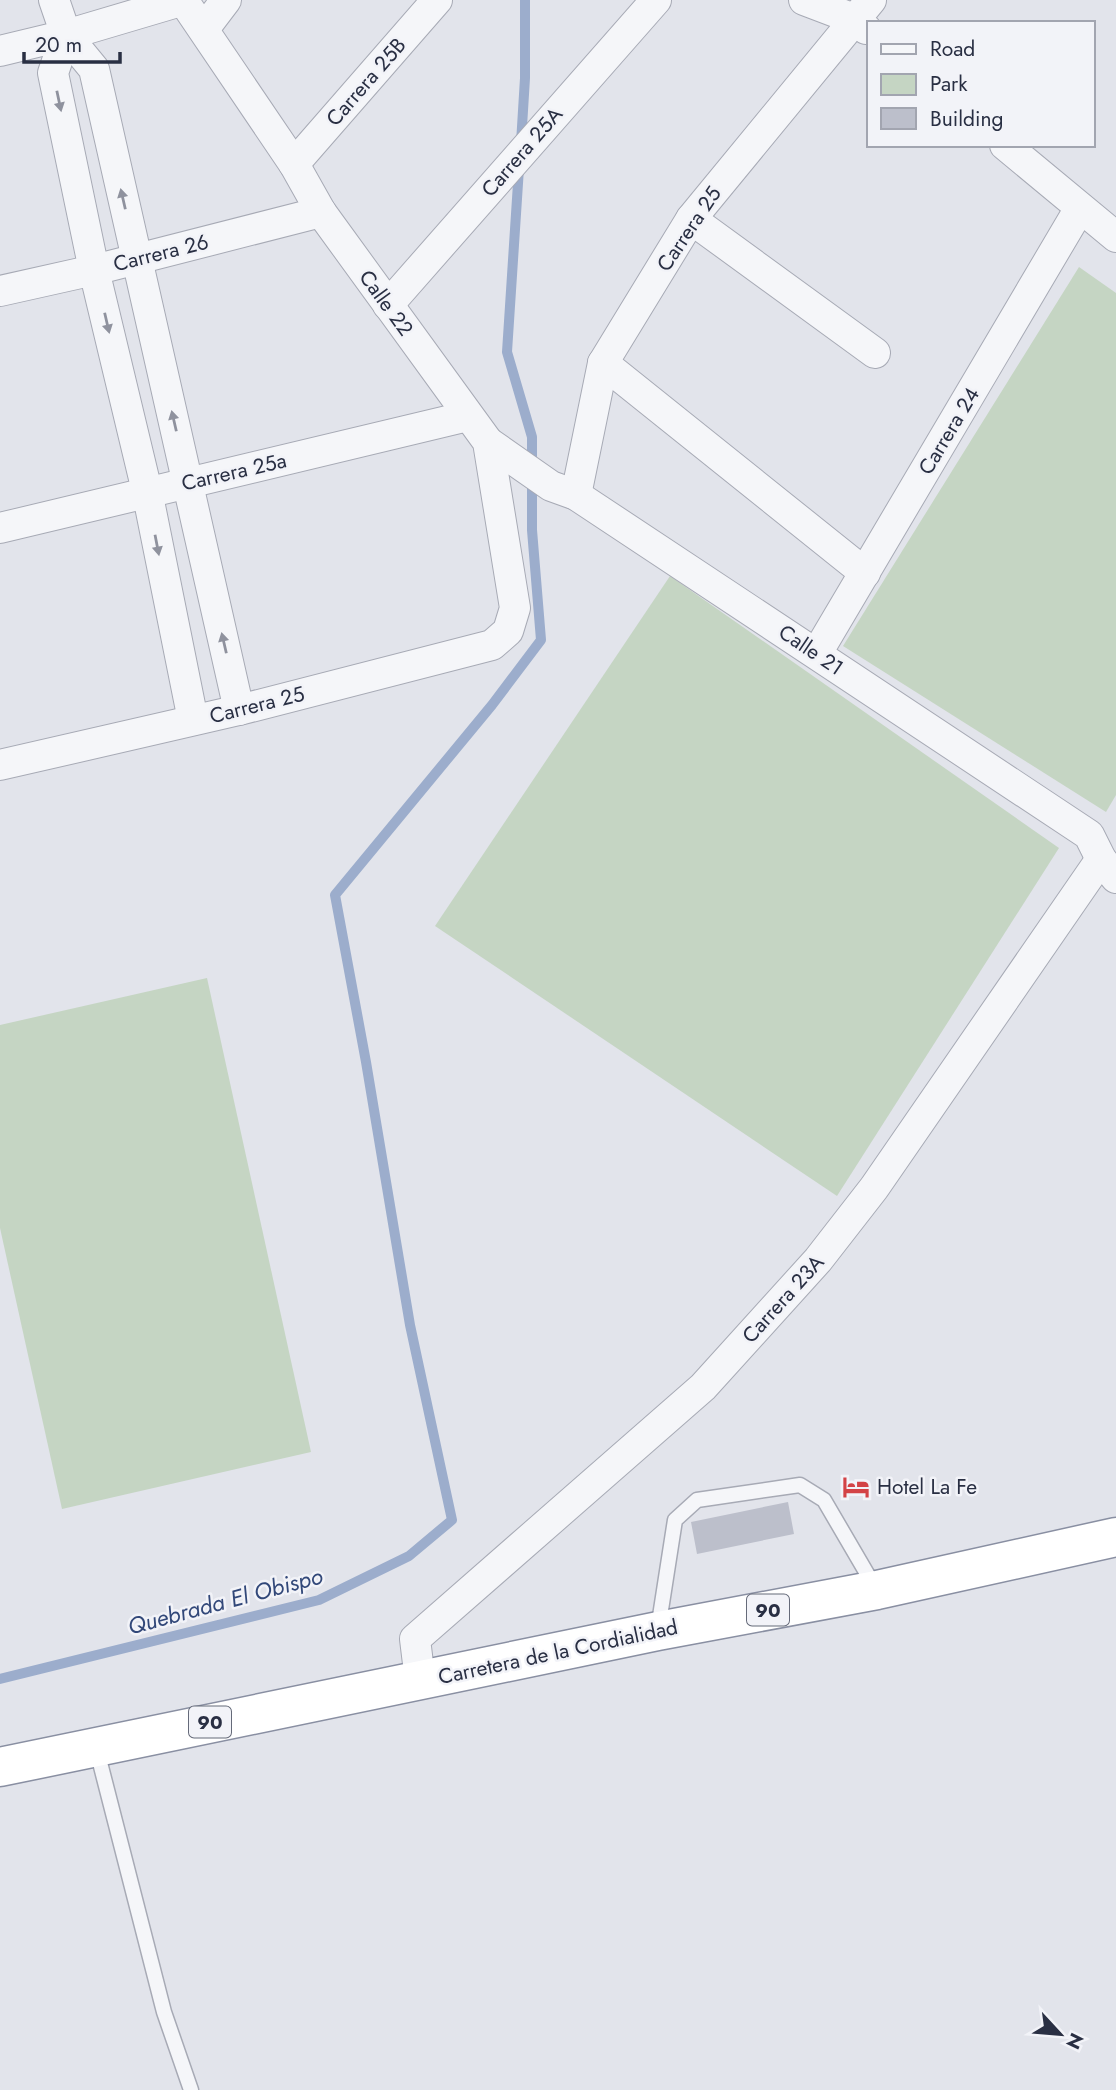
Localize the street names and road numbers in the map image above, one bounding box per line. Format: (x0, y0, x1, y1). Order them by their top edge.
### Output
street label: Carrera 25B (319, 31, 413, 133)
street label: Carrera 25A (474, 100, 570, 204)
street label: Carrera 25 (650, 180, 728, 278)
street label: Carrera 26 (110, 227, 212, 279)
street label: Calle 22 (352, 264, 420, 342)
street label: Carrera 24 (911, 382, 987, 480)
street label: Carrera 25a (179, 445, 289, 499)
street label: Calle 21 (772, 617, 850, 683)
street label: Carrera 25 (206, 679, 308, 731)
street label: Carrera 23A (735, 1248, 831, 1350)
road number: 90 (747, 1594, 789, 1626)
street label: Carretera de la Cordialidad (436, 1612, 680, 1692)
road number: 90 (189, 1706, 231, 1738)

